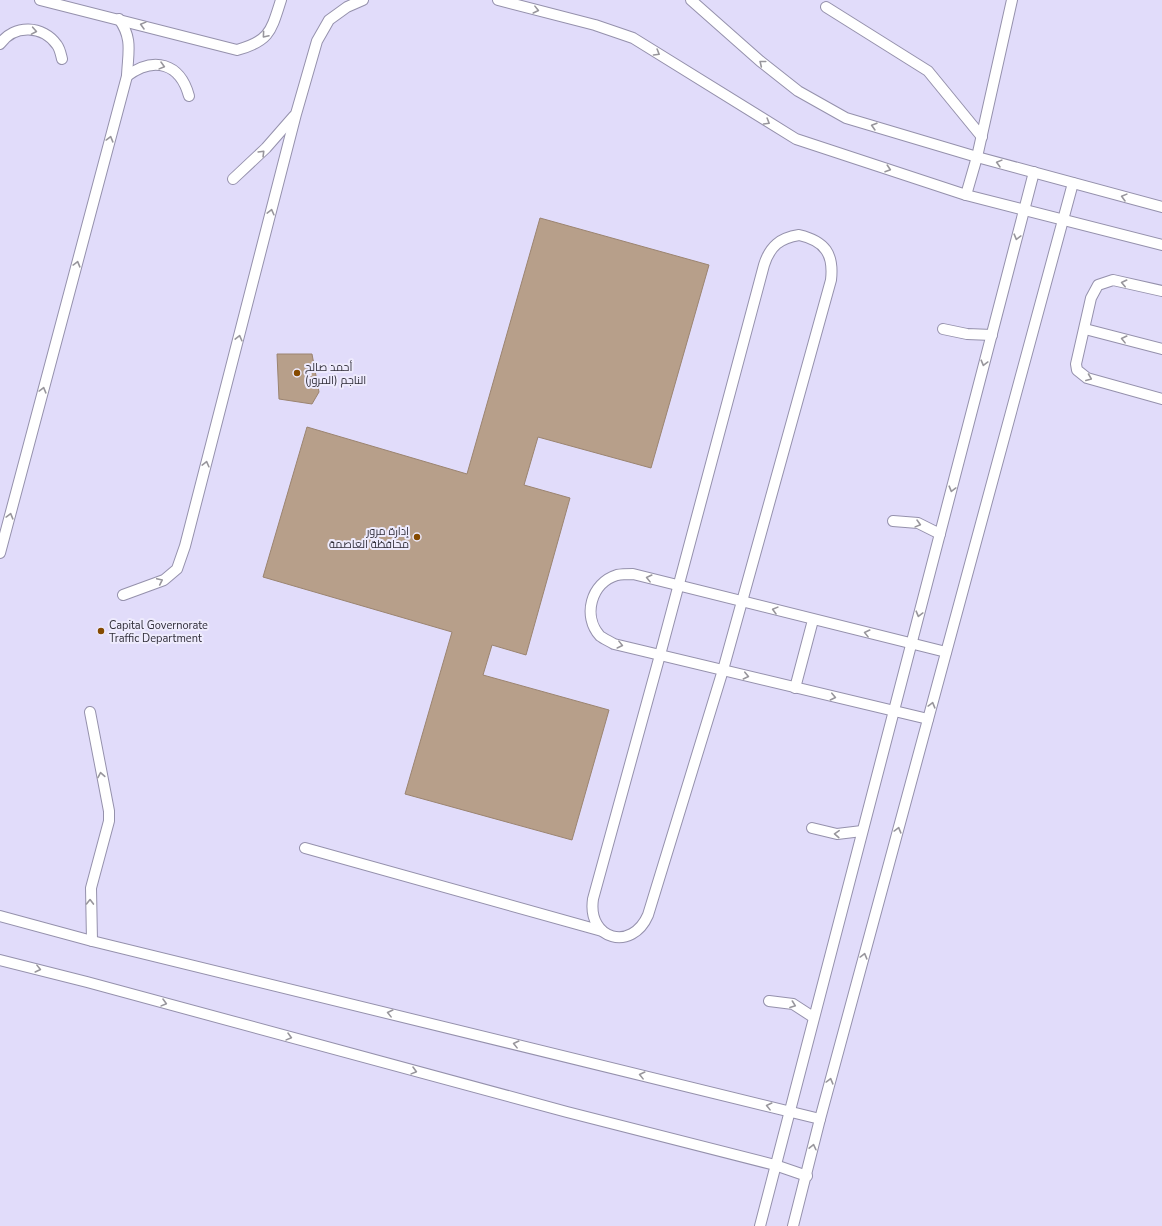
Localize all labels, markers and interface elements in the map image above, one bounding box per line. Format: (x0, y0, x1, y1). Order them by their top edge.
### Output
one-way arrow (532, 5, 539, 13)
one-way arrow (140, 21, 147, 30)
one-way arrow (30, 26, 37, 35)
one-way arrow (263, 30, 270, 38)
one-way arrow (653, 48, 660, 56)
one-way arrow (760, 60, 767, 67)
one-way arrow (159, 61, 166, 70)
one-way arrow (763, 117, 770, 125)
one-way arrow (871, 122, 878, 131)
one-way arrow (106, 136, 114, 142)
one-way arrow (257, 150, 264, 158)
one-way arrow (996, 159, 1002, 167)
one-way arrow (884, 164, 891, 173)
one-way arrow (1121, 193, 1128, 202)
one-way arrow (266, 209, 275, 216)
one-way arrow (1013, 233, 1022, 240)
one-way arrow (72, 261, 81, 268)
one-way arrow (1121, 279, 1127, 287)
one-way arrow (234, 335, 242, 341)
one-way arrow (1121, 335, 1128, 344)
place label: أحمد صالح الناجم (المرور) (305, 360, 366, 388)
one-way arrow (981, 360, 989, 366)
marker: أحمد صالح الناجم (المرور) (292, 368, 302, 378)
one-way arrow (1085, 373, 1092, 381)
one-way arrow (39, 387, 47, 393)
one-way arrow (201, 461, 210, 468)
one-way arrow (948, 485, 956, 492)
one-way arrow (5, 512, 14, 519)
one-way arrow (914, 519, 921, 528)
place label: إدارة مرور محافظة العاصمة (329, 524, 409, 552)
marker: إدارة مرور محافظة العاصمة (412, 532, 422, 542)
one-way arrow (646, 575, 652, 583)
one-way arrow (155, 578, 163, 586)
one-way arrow (772, 606, 778, 614)
one-way arrow (915, 611, 924, 618)
place label: Capital Governorate Traffic Department (109, 618, 208, 646)
marker: Capital Governorate Traffic Department (96, 626, 106, 636)
one-way arrow (864, 629, 871, 638)
one-way arrow (617, 641, 623, 649)
one-way arrow (743, 671, 750, 680)
one-way arrow (830, 692, 836, 700)
one-way arrow (927, 701, 936, 708)
one-way arrow (97, 772, 106, 778)
one-way arrow (893, 827, 902, 834)
one-way arrow (834, 829, 840, 838)
one-way arrow (86, 899, 94, 905)
one-way arrow (859, 952, 868, 959)
one-way arrow (35, 965, 41, 973)
one-way arrow (160, 998, 167, 1006)
one-way arrow (789, 1000, 796, 1008)
one-way arrow (387, 1010, 393, 1018)
one-way arrow (286, 1032, 292, 1040)
one-way arrow (513, 1041, 519, 1049)
one-way arrow (411, 1066, 418, 1075)
one-way arrow (639, 1071, 646, 1080)
one-way arrow (826, 1078, 834, 1084)
one-way arrow (766, 1102, 772, 1110)
one-way arrow (809, 1144, 817, 1151)

